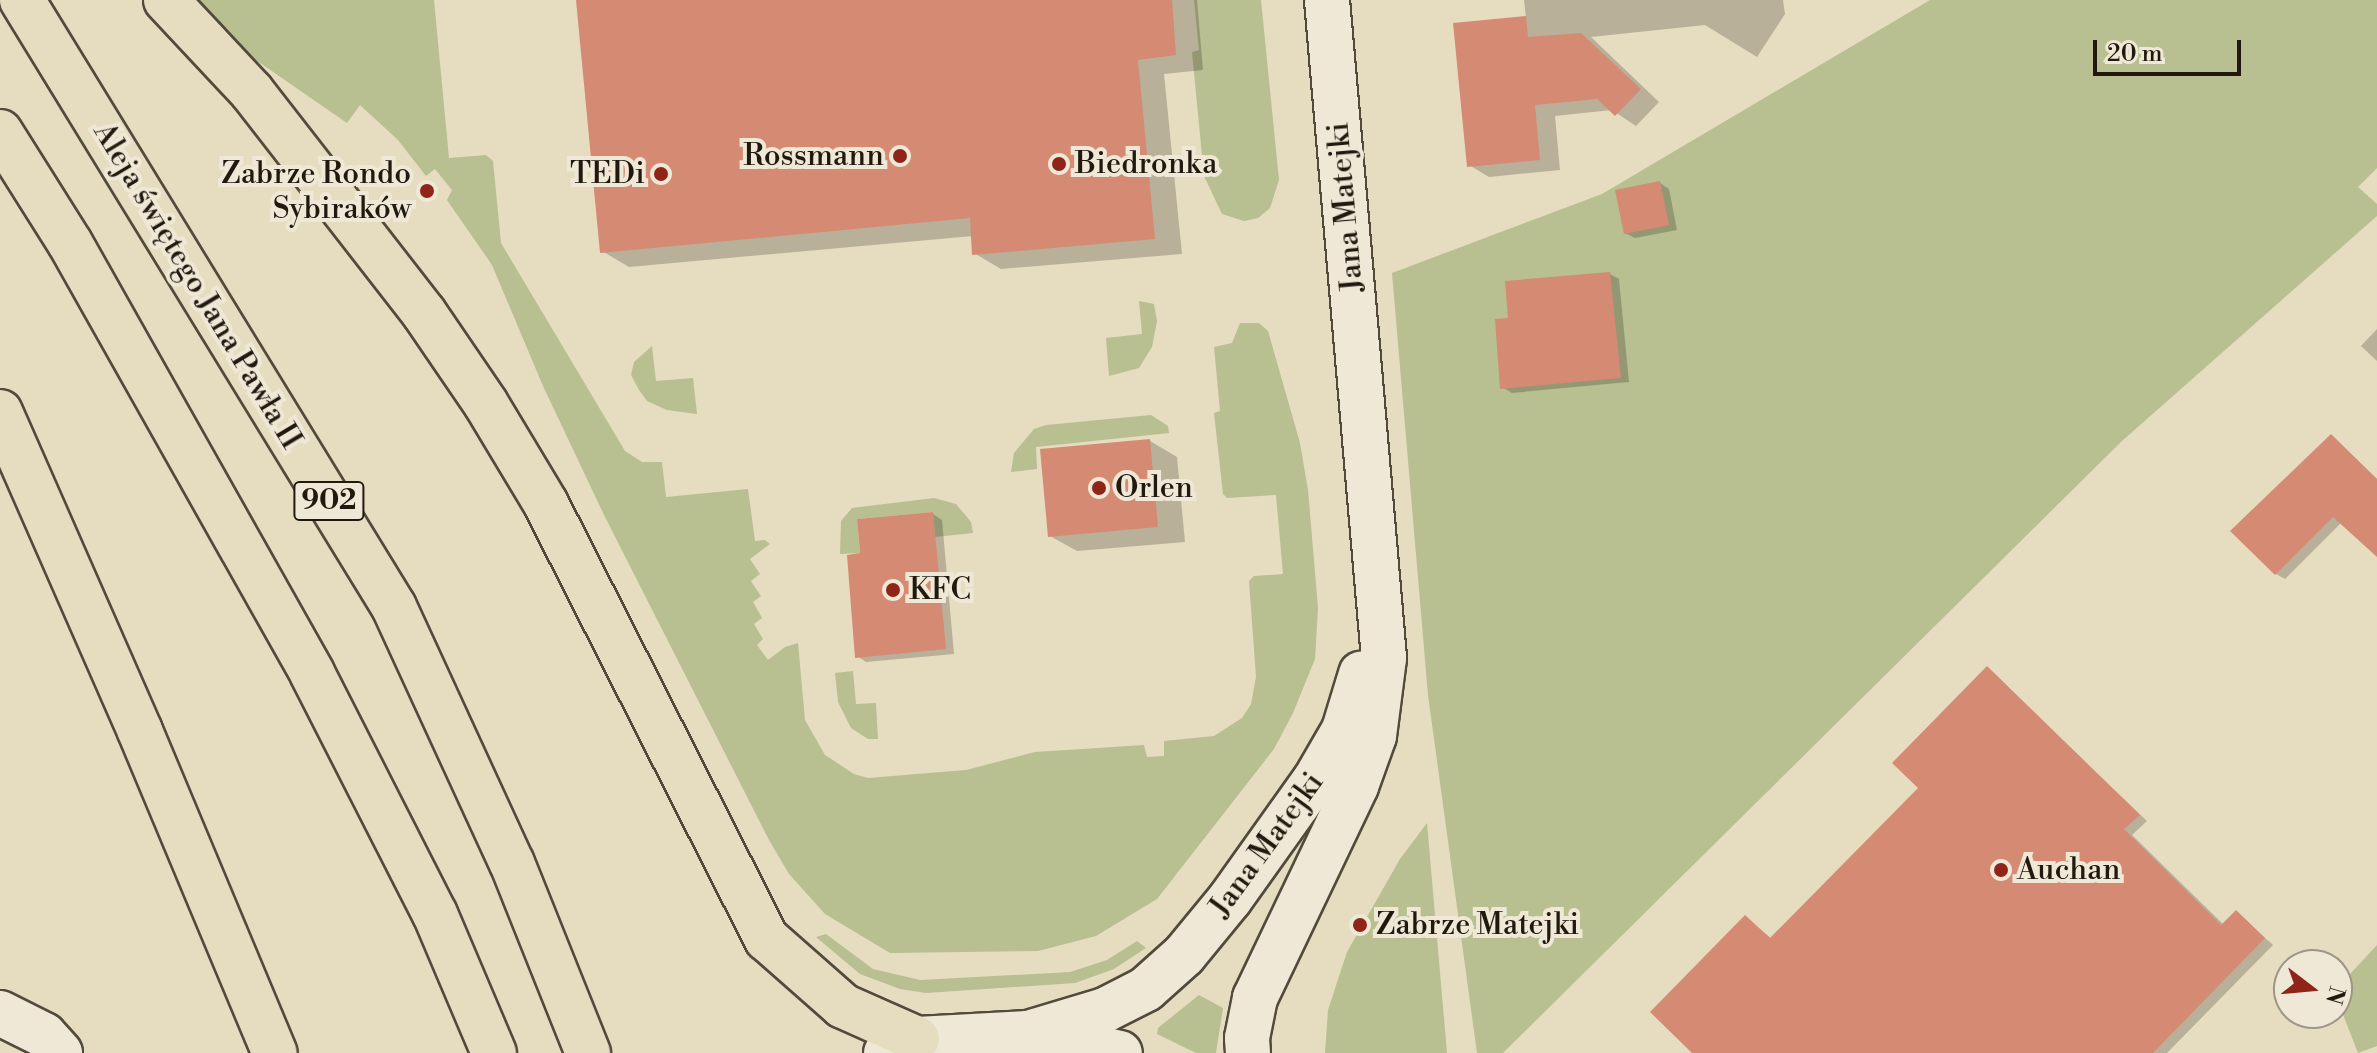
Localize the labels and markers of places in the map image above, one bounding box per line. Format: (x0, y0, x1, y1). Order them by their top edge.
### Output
place label: Rossmann (743, 138, 884, 174)
place label: Biedronka (1075, 146, 1217, 182)
marker: Rossmann (891, 147, 909, 165)
marker: Biedronka (1050, 155, 1068, 173)
place label: Zabrze Rondo Sybiraków (221, 156, 411, 226)
place label: TEDi (570, 156, 645, 192)
marker: TEDi (652, 165, 670, 183)
marker: Zabrze Rondo Sybiraków (418, 182, 436, 200)
place label: Orlen (1115, 470, 1193, 506)
marker: Orlen (1090, 479, 1108, 497)
place label: KFC (909, 572, 971, 608)
marker: KFC (884, 581, 902, 599)
place label: Auchan (2017, 852, 2120, 888)
marker: Auchan (1992, 861, 2010, 879)
place label: Zabrze Matejki (1376, 907, 1579, 943)
marker: Zabrze Matejki (1351, 916, 1369, 934)

